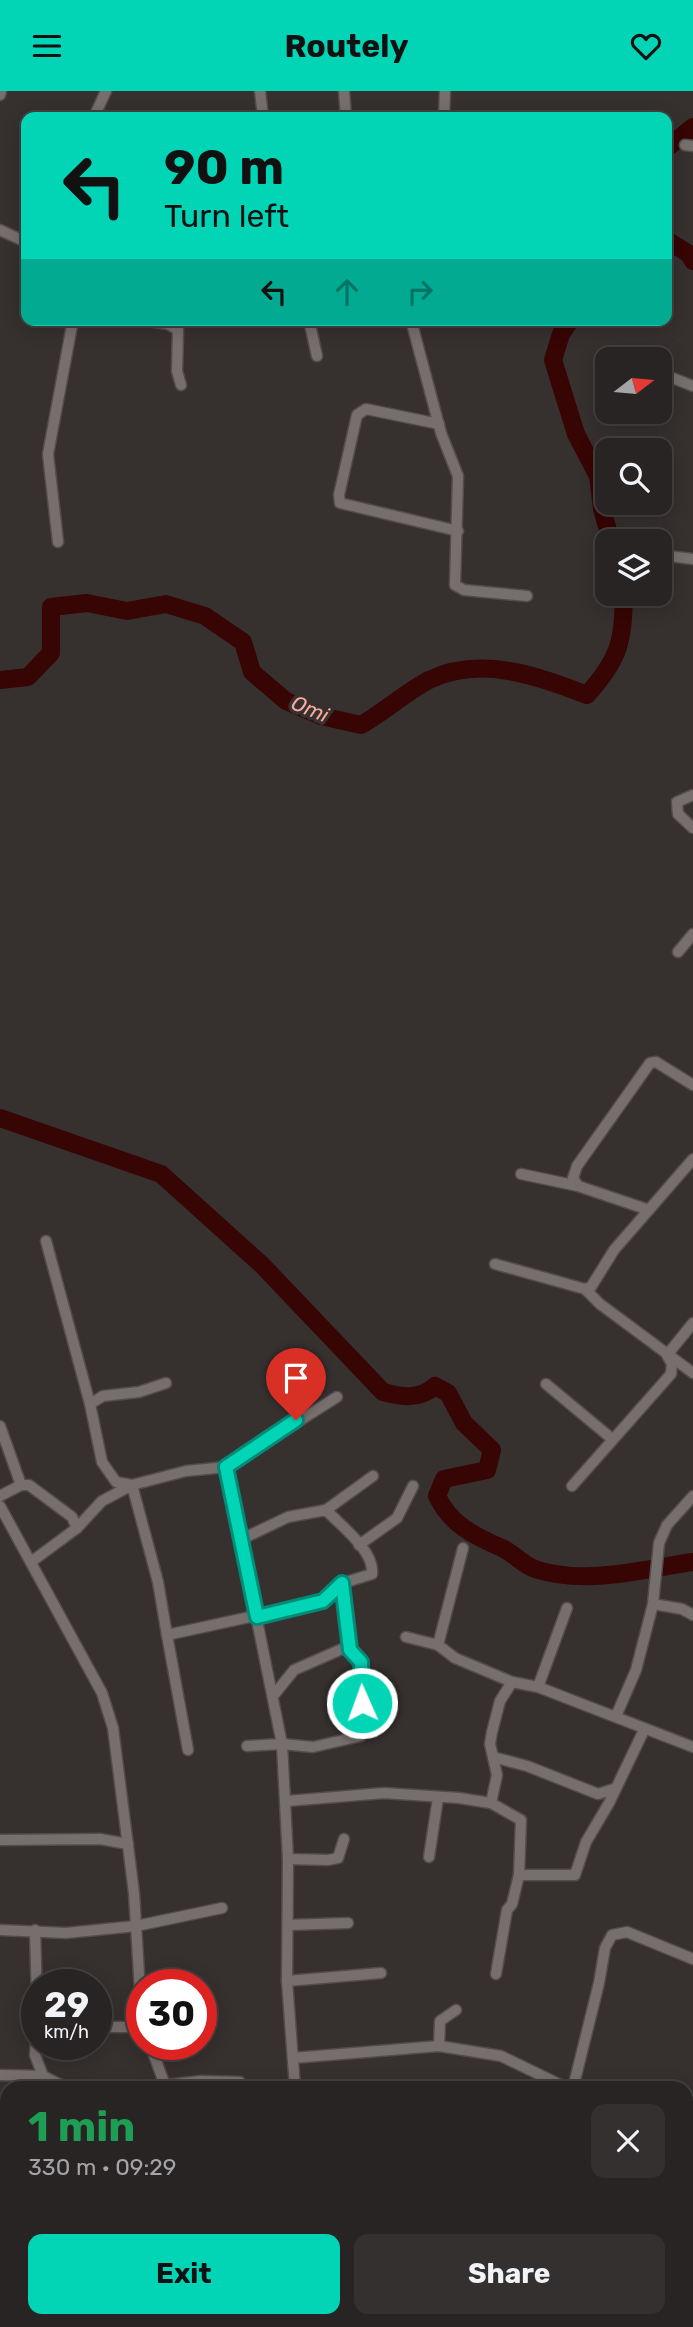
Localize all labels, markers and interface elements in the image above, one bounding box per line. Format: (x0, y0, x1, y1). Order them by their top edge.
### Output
icon: menu (28, 27, 66, 65)
text: Routely (284, 27, 409, 65)
icon: heart (627, 27, 665, 65)
text: 90 m (164, 138, 284, 196)
icon: left (49, 140, 140, 231)
text: Turn left (164, 197, 289, 235)
icon: left (255, 273, 293, 311)
icon: ahead (328, 273, 366, 311)
icon: right (401, 273, 439, 311)
north arrow (595, 347, 672, 423)
map controls (595, 347, 672, 606)
button: search (595, 438, 672, 515)
button: layers (595, 529, 672, 606)
water label: Omi (288, 690, 333, 728)
pin (266, 1348, 326, 1420)
icon: arrive (277, 1359, 315, 1397)
position arrow (325, 1666, 399, 1740)
speed limit sign: 30 (126, 1969, 217, 2060)
text: 29 (44, 1984, 89, 2026)
text: km/h (44, 2021, 89, 2043)
text: 1 min (28, 2102, 135, 2152)
button: close (591, 2104, 665, 2178)
text: 330 m · 09:29 (28, 2153, 176, 2181)
button: Exit (28, 2234, 340, 2314)
button: Share (354, 2234, 665, 2314)

